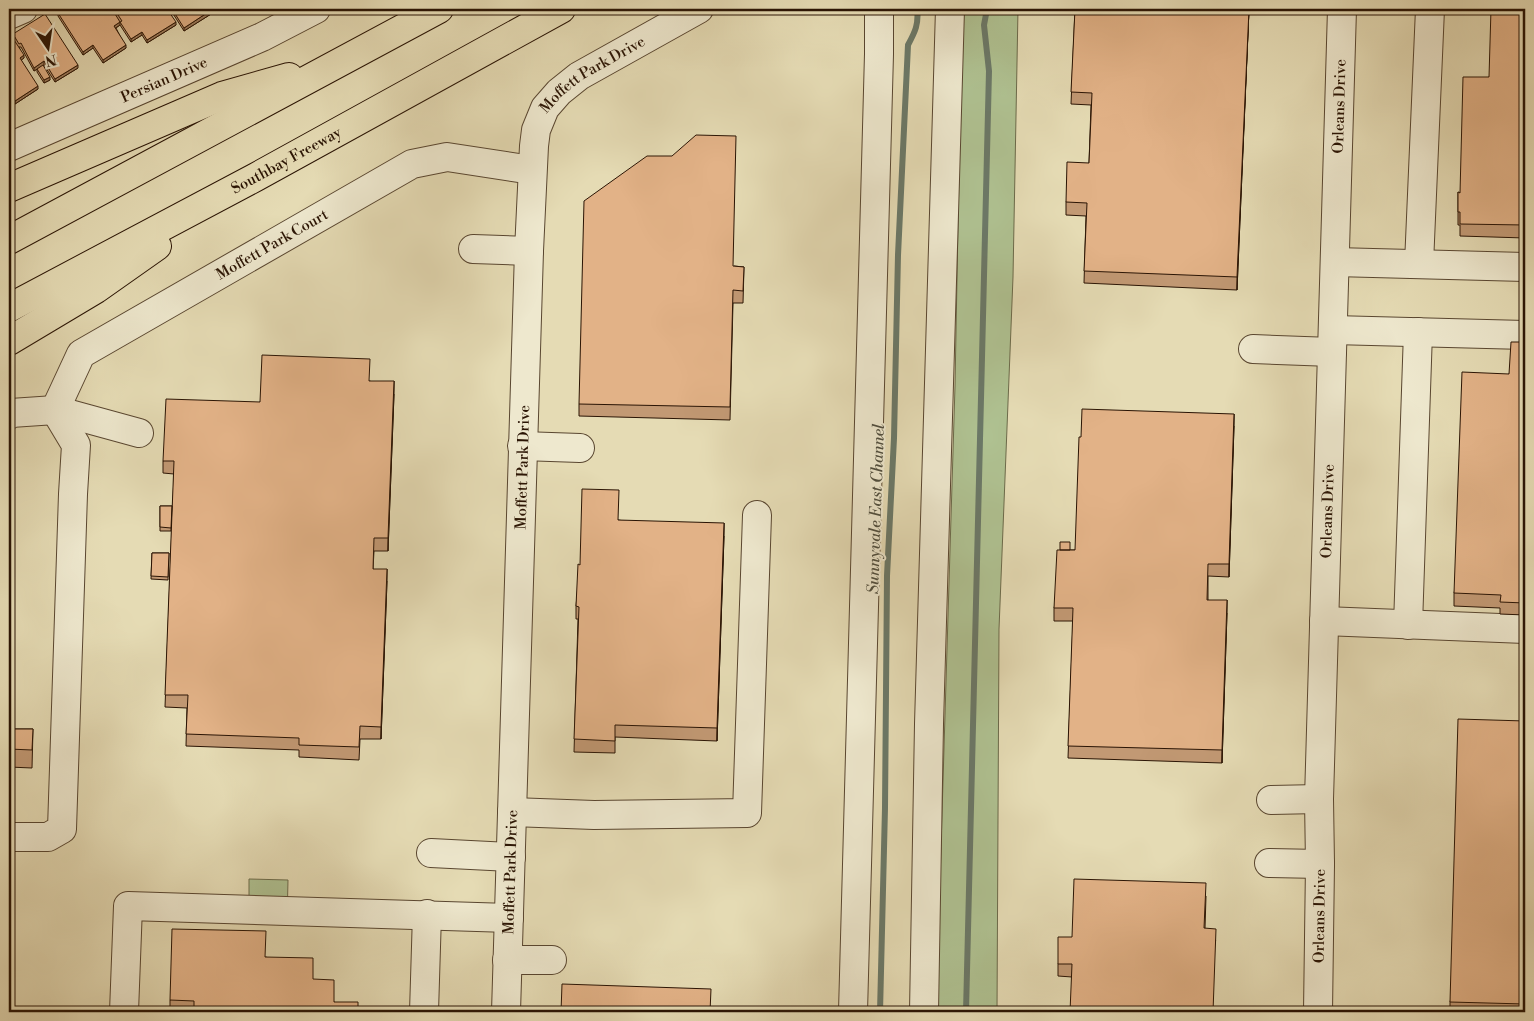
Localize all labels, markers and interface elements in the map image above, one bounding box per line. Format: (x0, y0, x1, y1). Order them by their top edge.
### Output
north arrow (22, 22, 72, 72)
street label: Moffett Park Drive (535, 32, 648, 117)
text: N (43, 50, 58, 70)
street label: Persian Drive (118, 52, 210, 107)
street label: Orleans Drive (1328, 59, 1350, 154)
street label: Southbay Freeway (228, 122, 345, 198)
street label: Moffett Park Court (213, 204, 332, 284)
street label: Moffett Park Drive (511, 405, 534, 530)
water label: Sunnyvale East Channel (863, 423, 889, 595)
street label: Orleans Drive (1317, 464, 1338, 559)
street label: Moffett Park Drive (499, 809, 522, 935)
street label: Orleans Drive (1309, 869, 1329, 963)

